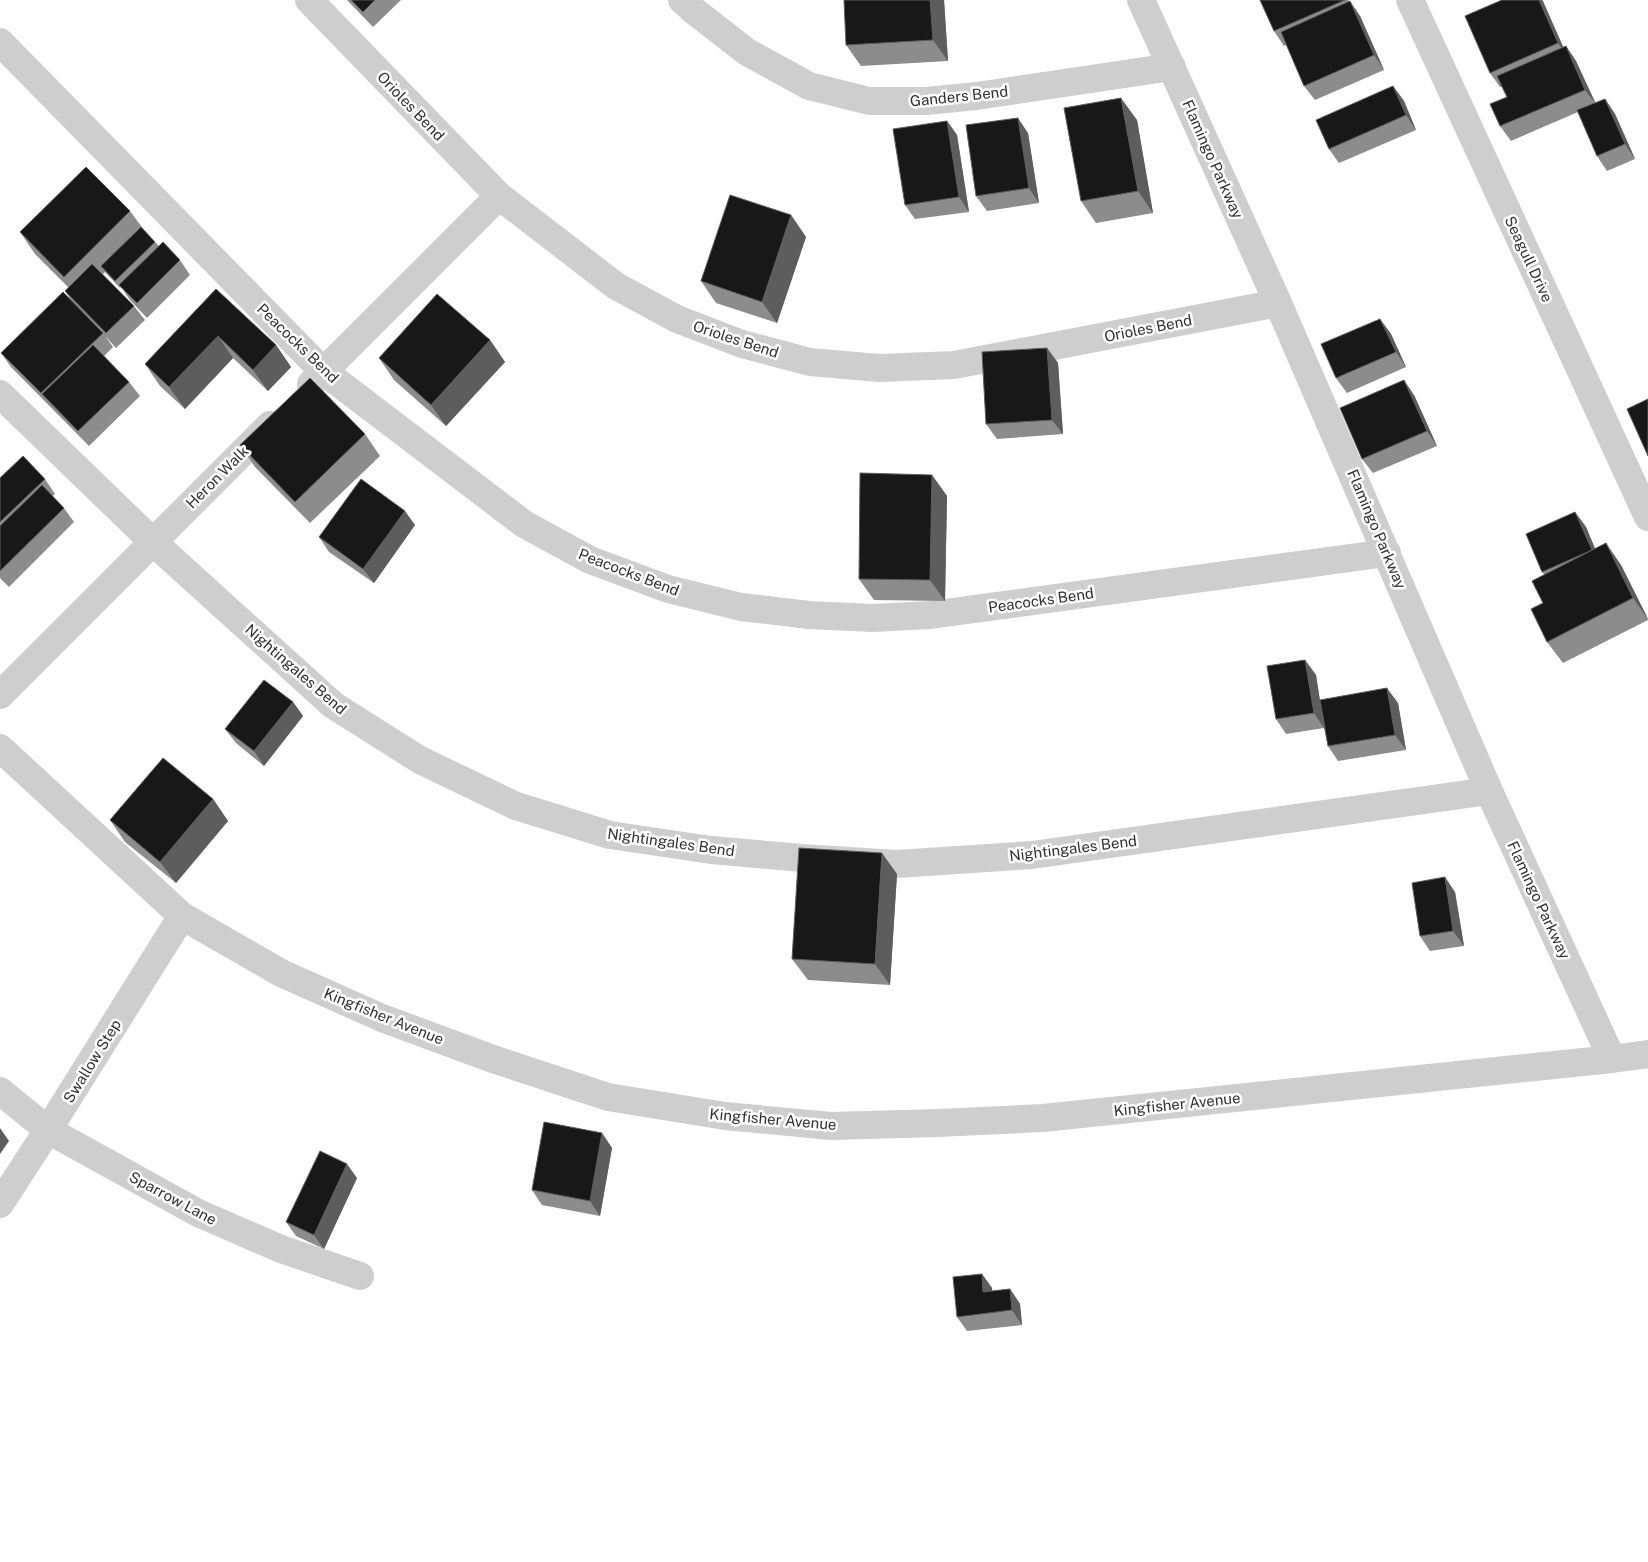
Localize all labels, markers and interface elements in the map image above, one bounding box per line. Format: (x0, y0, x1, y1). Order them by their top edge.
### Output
street label: Orioles Bend (374, 68, 448, 144)
street label: Ganders Bend (909, 82, 1009, 110)
street label: Flamingo Parkway (1179, 97, 1247, 221)
street label: Seagull Drive (1502, 213, 1556, 305)
street label: Peacocks Bend (254, 300, 342, 386)
street label: Orioles Bend (1103, 311, 1193, 345)
street label: Orioles Bend (691, 317, 781, 361)
street label: Heron Walk (182, 442, 252, 512)
street label: Flamingo Parkway (1344, 467, 1410, 591)
street label: Peacocks Bend (576, 545, 682, 599)
street label: Peacocks Bend (987, 584, 1095, 616)
street label: Nightingales Bend (242, 620, 350, 718)
street label: Nightingales Bend (606, 825, 736, 859)
street label: Nightingales Bend (1008, 832, 1138, 864)
street label: Flamingo Parkway (1504, 838, 1574, 962)
street label: Kingfisher Avenue (322, 984, 446, 1048)
street label: Swallow Step (60, 1016, 124, 1106)
street label: Kingfisher Avenue (1113, 1089, 1241, 1119)
street label: Kingfisher Avenue (709, 1105, 837, 1133)
street label: Sparrow Lane (126, 1168, 220, 1228)

